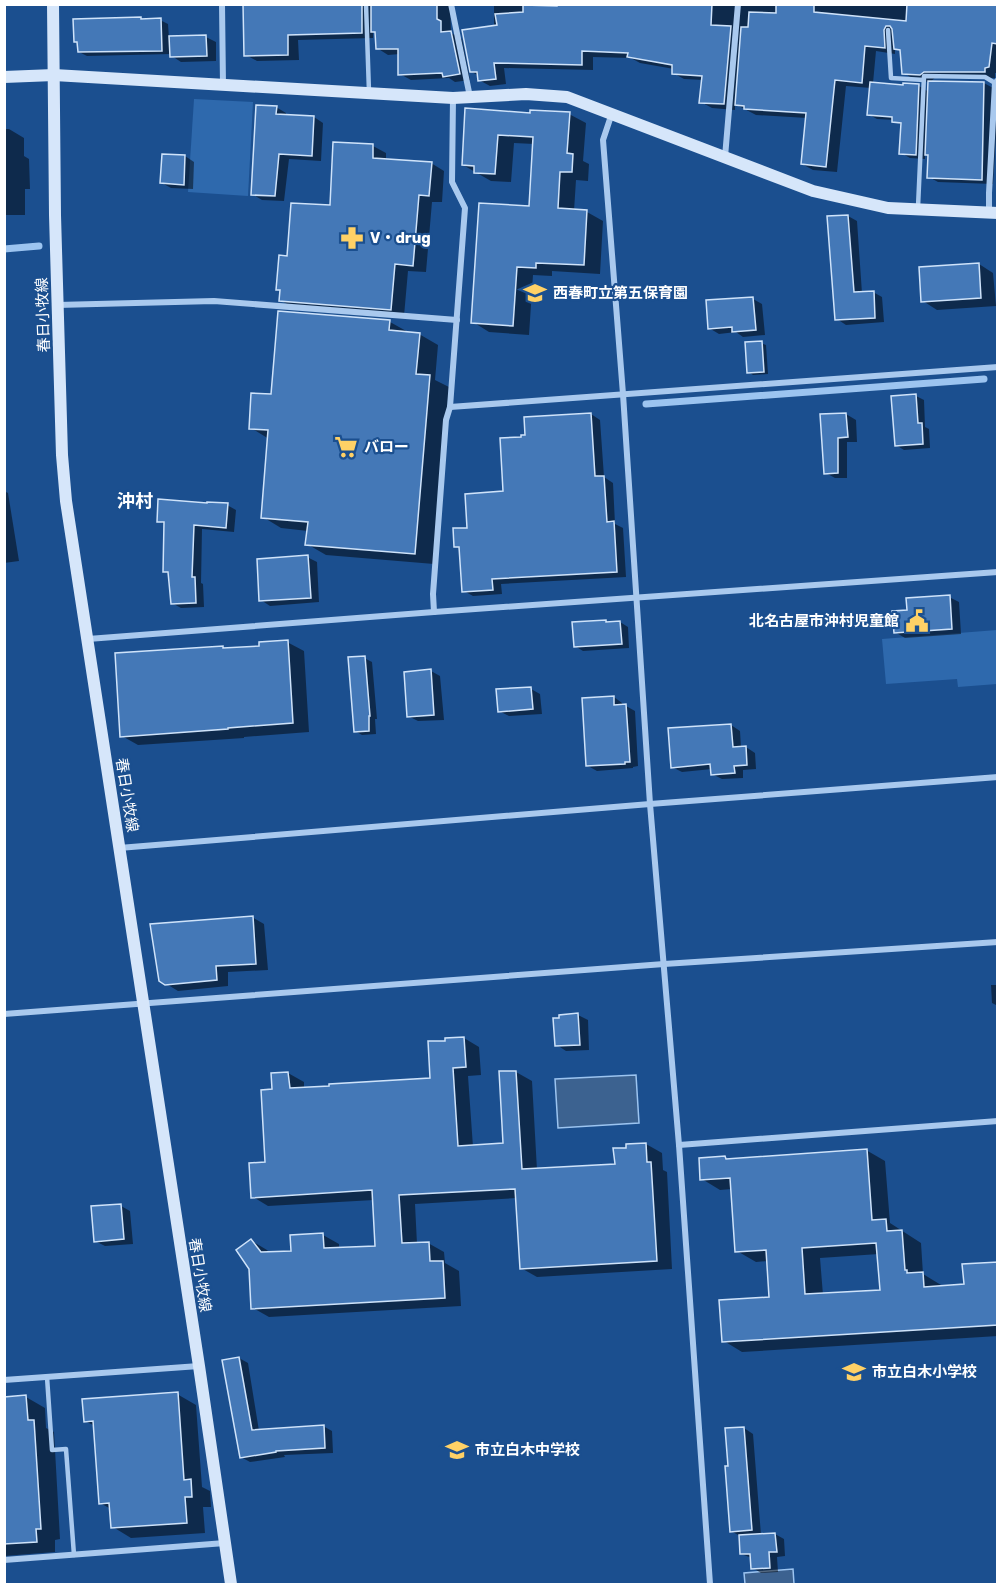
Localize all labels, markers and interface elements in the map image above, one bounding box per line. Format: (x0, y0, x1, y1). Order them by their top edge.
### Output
pharmacy icon: V・drug (339, 225, 365, 251)
place label: V・drug (370, 229, 431, 247)
street label: 春日小牧線 (33, 277, 53, 353)
school or university icon: 西春町立第五保育園 (522, 280, 548, 306)
place label: 西春町立第五保育園 (553, 284, 688, 302)
supermarket icon: バロー (333, 434, 359, 460)
place label: バロー (364, 438, 409, 456)
district label: 沖村 (117, 490, 153, 512)
public building icon: 北名古屋市沖村児童館 (904, 608, 930, 634)
place label: 北名古屋市沖村児童館 (749, 612, 899, 630)
street label: 春日小牧線 (112, 757, 142, 833)
street label: 春日小牧線 (185, 1237, 215, 1313)
school or university icon: 市立白木小学校 (841, 1359, 867, 1385)
place label: 市立白木小学校 (872, 1363, 977, 1381)
school or university icon: 市立白木中学校 (444, 1437, 470, 1463)
place label: 市立白木中学校 (475, 1441, 580, 1459)

